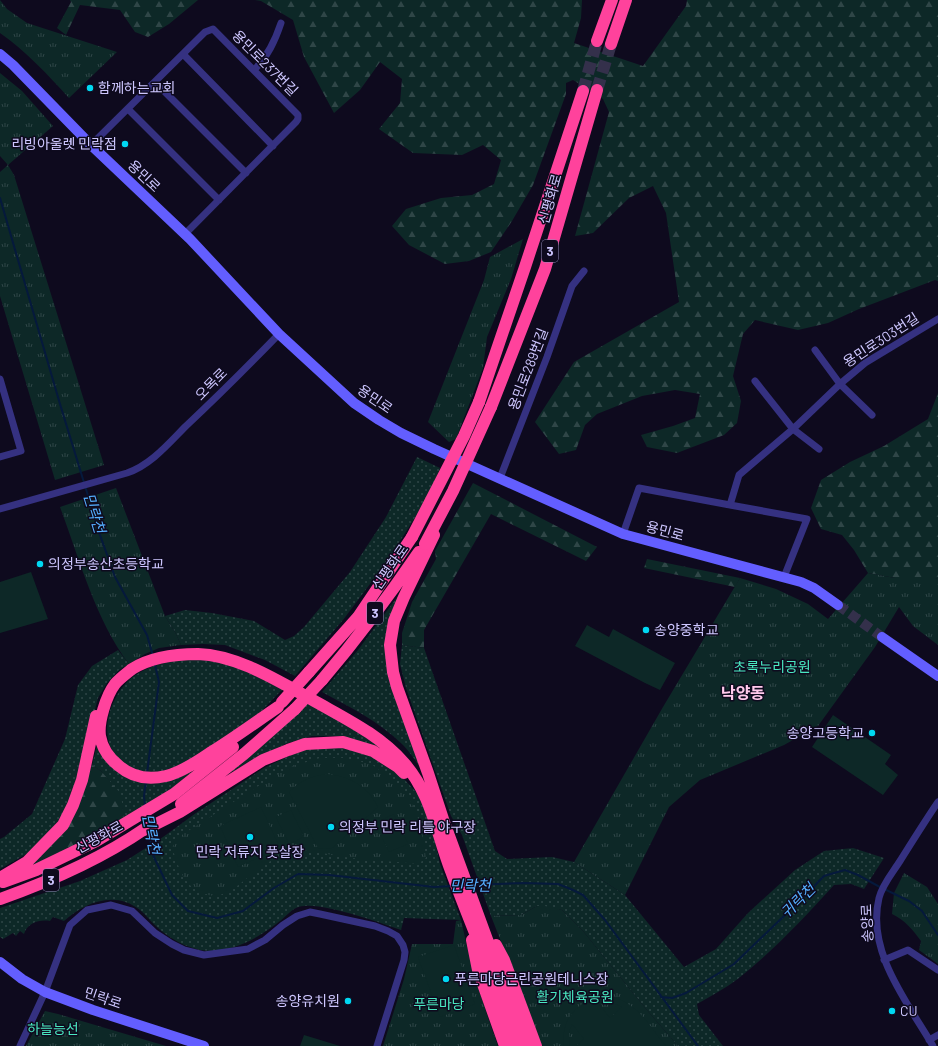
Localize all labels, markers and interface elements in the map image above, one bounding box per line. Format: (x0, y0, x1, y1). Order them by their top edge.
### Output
street label: 용민로237번길 (229, 26, 302, 99)
place label: 함께하는교회 (98, 79, 175, 96)
marker: 함께하는교회 (85, 83, 95, 93)
place label: 리빙아울렛 민락점 (11, 135, 117, 152)
marker: 리빙아울렛 민락점 (120, 139, 130, 149)
street label: 용민로 (125, 156, 164, 195)
street label: 신평화로 (534, 172, 565, 226)
road number: 3 (542, 240, 558, 262)
street label: 용민로303번길 (840, 309, 922, 370)
street label: 용민로289번길 (504, 325, 551, 412)
street label: 오목로 (191, 364, 230, 403)
street label: 용민로 (355, 381, 396, 417)
water label: 민락천 (80, 490, 110, 537)
street label: 용민로 (644, 517, 686, 544)
street label: 신평화로 (368, 541, 411, 593)
place label: 의정부송산초등학교 (48, 555, 164, 572)
marker: 의정부송산초등학교 (35, 559, 45, 569)
road number: 3 (367, 602, 383, 624)
place label: 송양중학교 (654, 621, 719, 638)
marker: 송양중학교 (641, 625, 651, 635)
park label: 초록누리공원 (733, 658, 811, 675)
district label: 낙양동 (721, 683, 765, 702)
place label: 송양고등학교 (787, 724, 864, 741)
marker: 송양고등학교 (867, 728, 877, 738)
water label: 민락천 (139, 812, 165, 858)
street label: 신평화로 (72, 817, 126, 856)
place label: 의정부 민락 리틀 야구장 (339, 818, 476, 835)
marker: 의정부 민락 리틀 야구장 (326, 822, 336, 832)
marker: 민락 저류지 풋살장 (245, 832, 255, 842)
place label: 민락 저류지 풋살장 (196, 843, 304, 860)
road number: 3 (43, 869, 59, 891)
water label: 민락천 (449, 876, 493, 894)
water label: 귀락천 (776, 878, 820, 921)
street label: 송양로 (857, 903, 876, 943)
place label: 푸른마당근린공원테니스장 (454, 970, 609, 987)
marker: 푸른마당근린공원테니스장 (441, 974, 451, 984)
street label: 민락로 (82, 983, 124, 1012)
park label: 활기체육공원 (536, 988, 614, 1005)
place label: 송양유치원 (276, 992, 340, 1009)
park label: 푸른마당 (413, 995, 465, 1012)
marker: 송양유치원 (343, 996, 353, 1006)
place label: CU (900, 1002, 918, 1019)
marker: CU (887, 1006, 897, 1016)
park label: 하늘능선 (27, 1020, 79, 1037)

